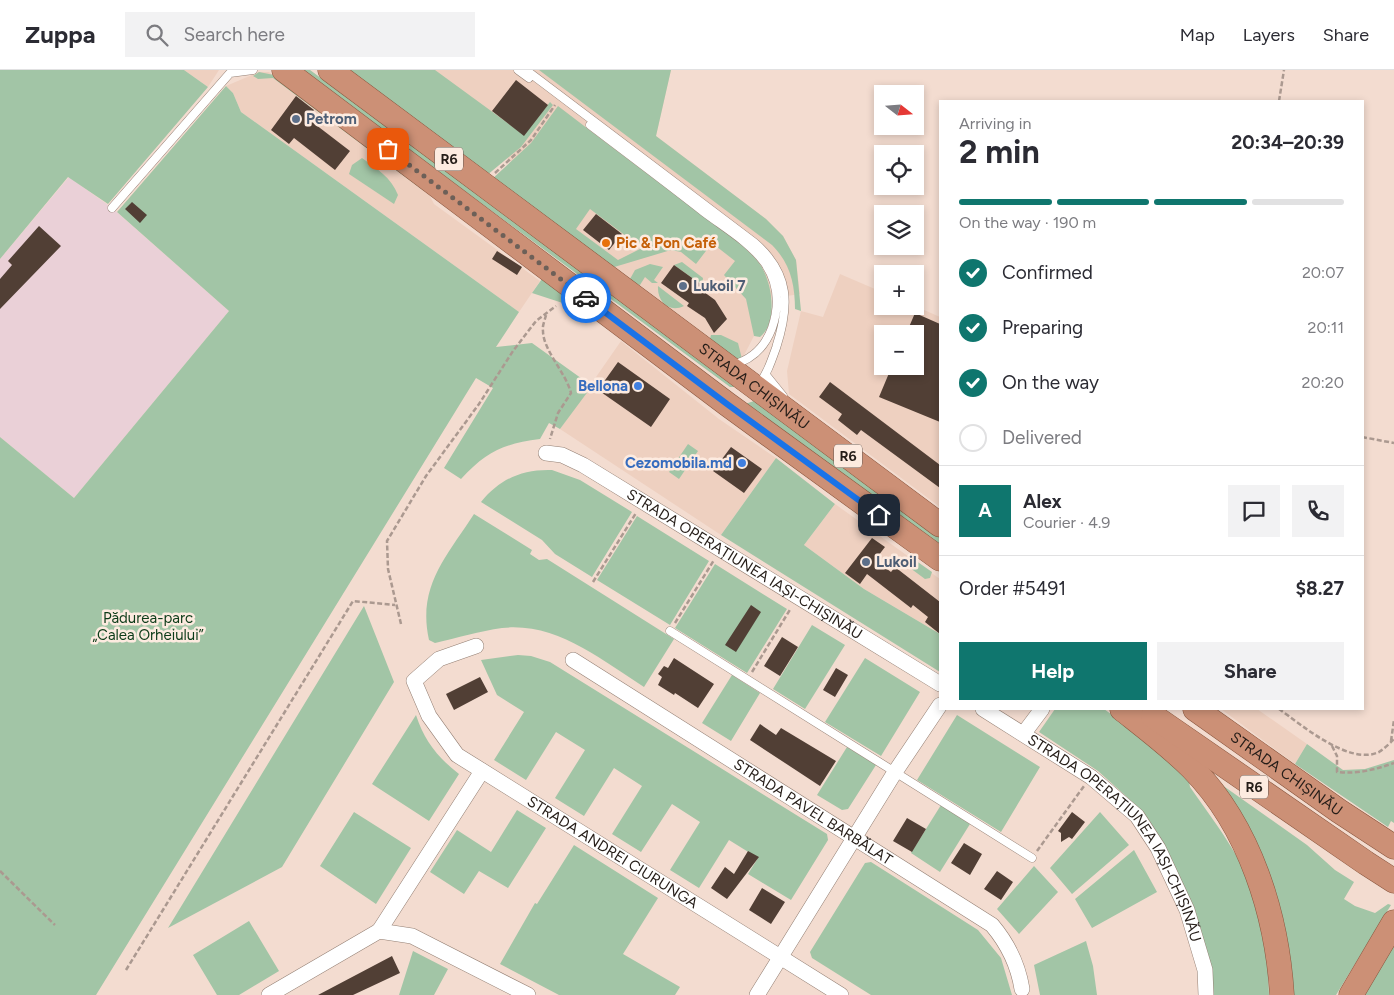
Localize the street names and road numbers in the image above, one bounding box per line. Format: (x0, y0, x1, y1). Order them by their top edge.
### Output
road number: R6 (435, 148, 463, 170)
street label: STRADA CHIȘINĂU (695, 339, 813, 433)
road number: R6 (834, 444, 862, 468)
street label: STRADA OPERAȚIUNEA IAȘI-CHIȘINĂU (624, 485, 866, 643)
street label: STRADA CHIȘINĂU (1227, 728, 1346, 820)
street label: STRADA OPERAȚIUNEA IAȘI-CHIȘINĂU (1024, 730, 1205, 944)
street label: STRADA PAVEL BARBĂLAT (730, 755, 896, 869)
road number: R6 (1240, 776, 1268, 799)
street label: STRADA ANDREI CIURUNGA (524, 792, 701, 912)

